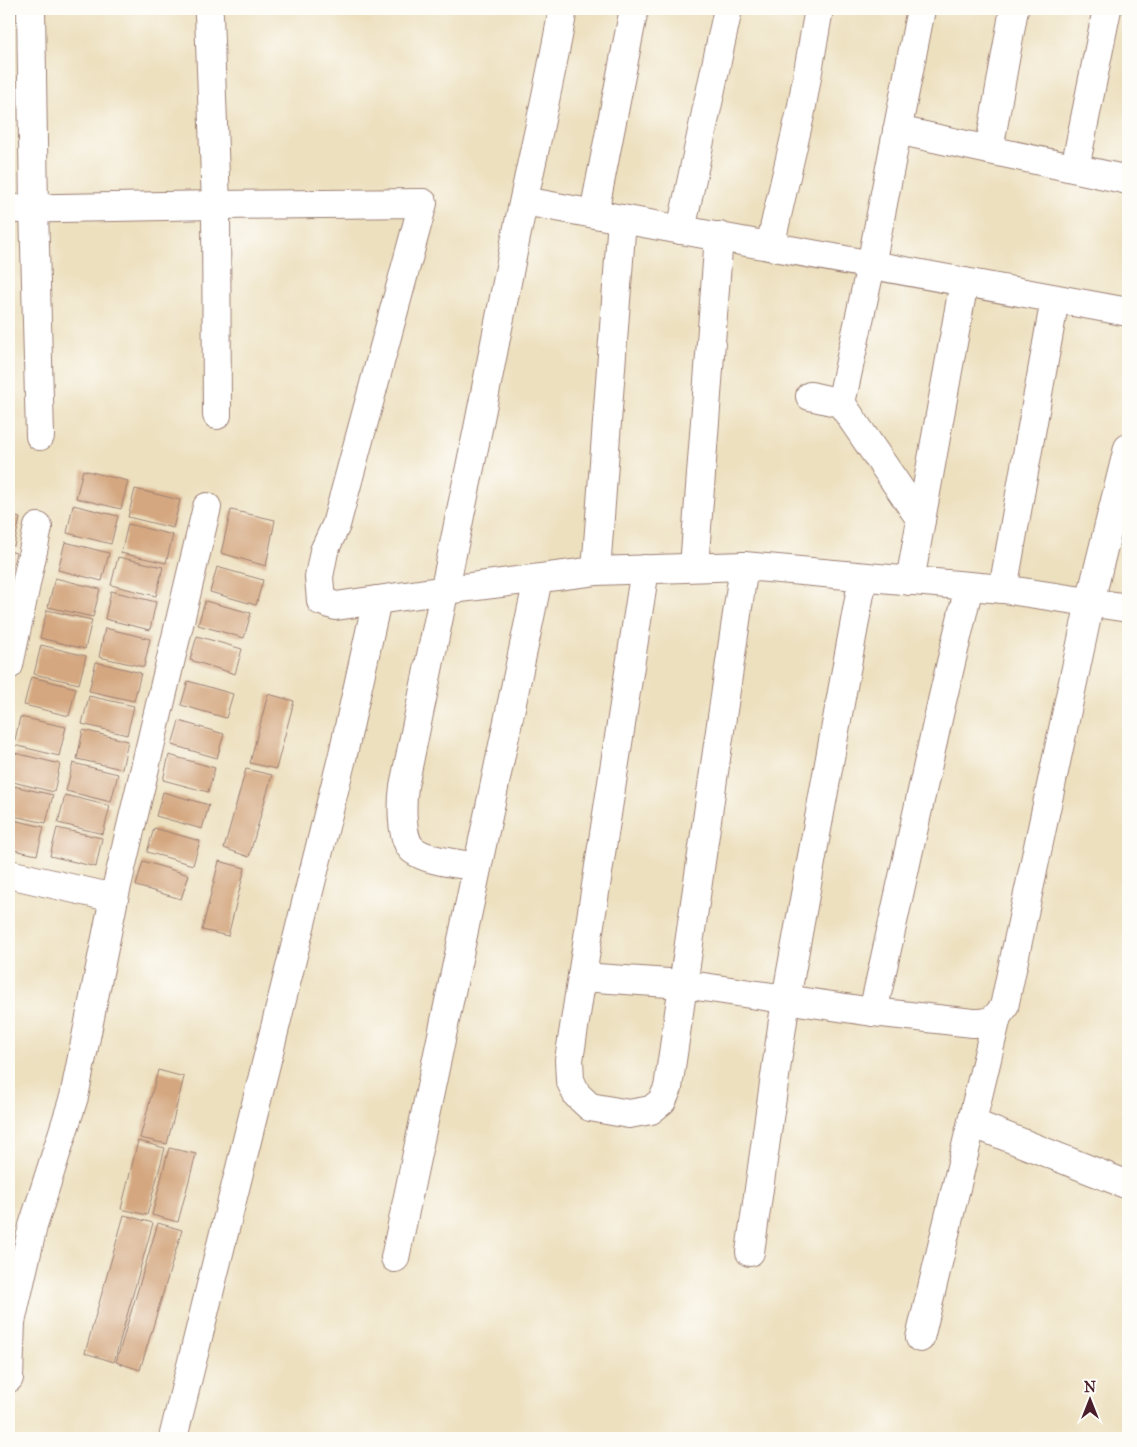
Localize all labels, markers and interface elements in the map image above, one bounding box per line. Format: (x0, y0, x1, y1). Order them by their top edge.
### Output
north arrow (1064, 1374, 1114, 1424)
text: N (1084, 1379, 1096, 1396)

